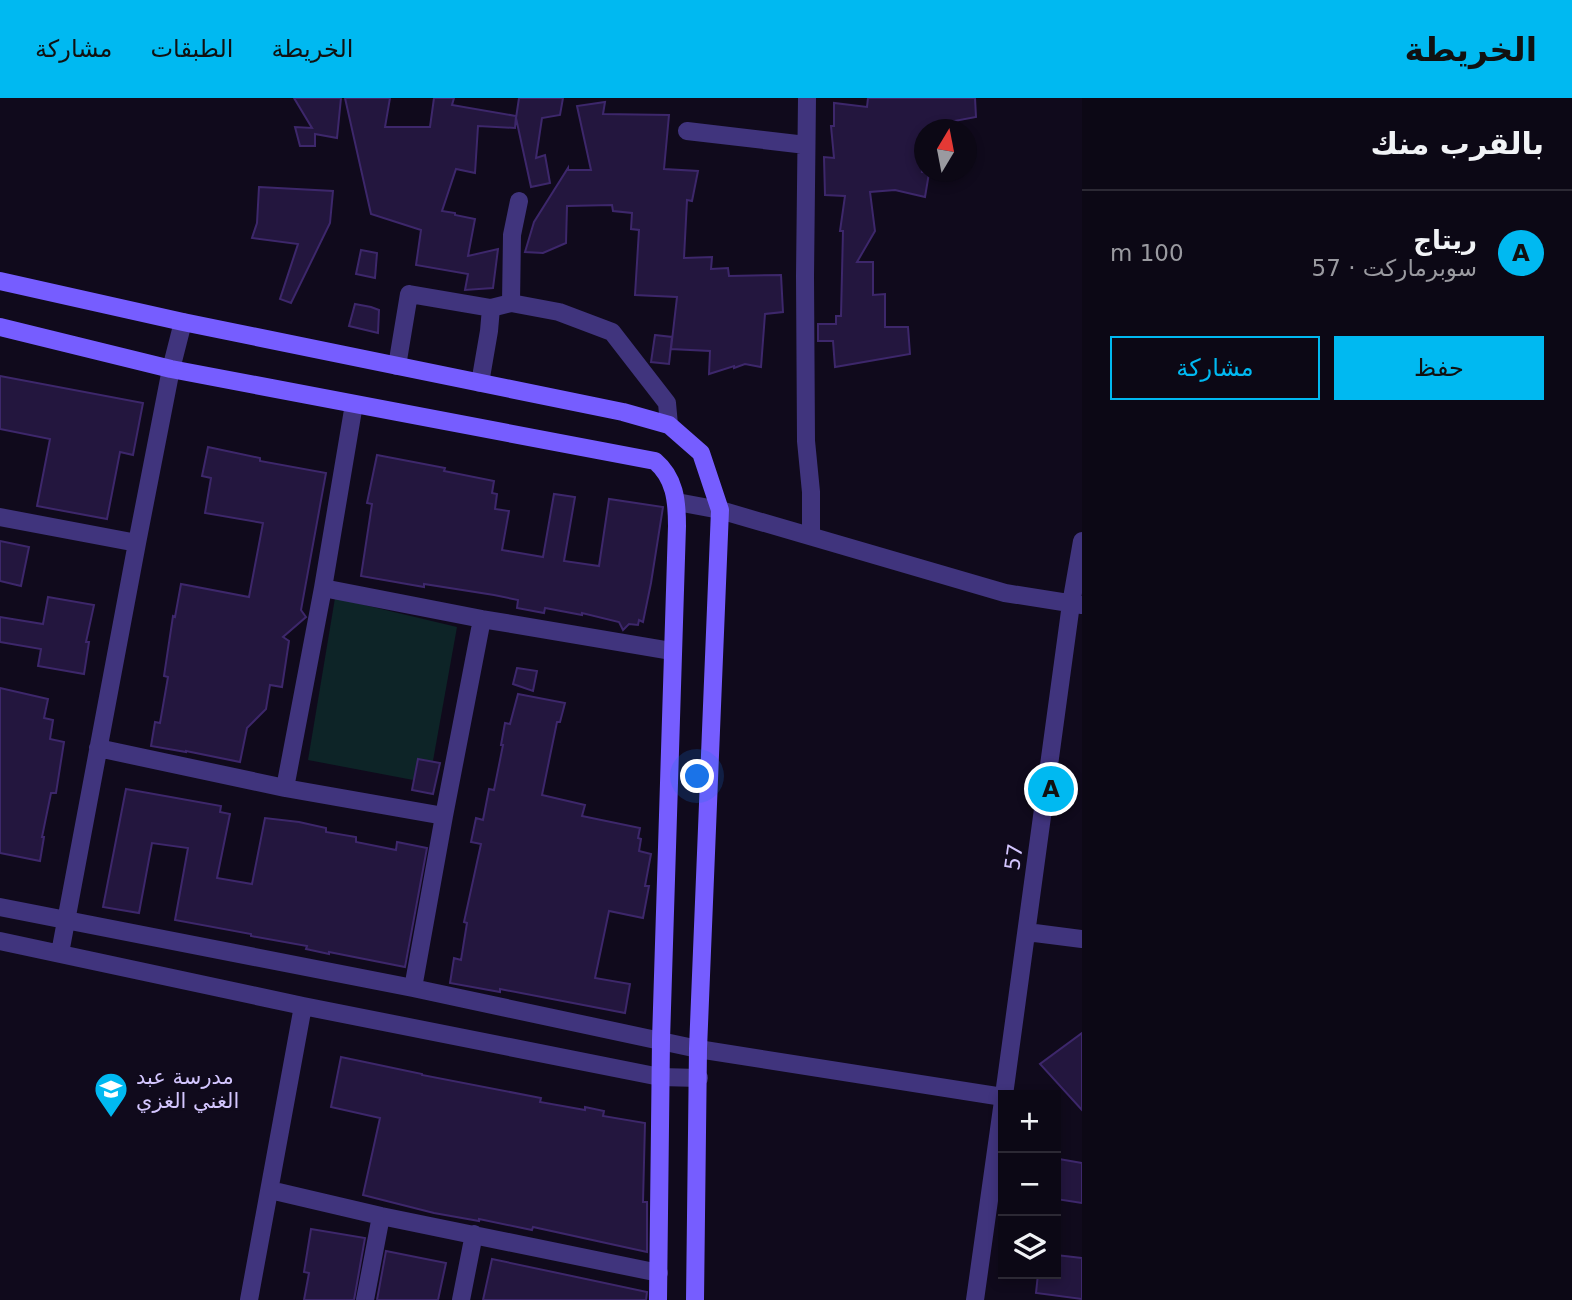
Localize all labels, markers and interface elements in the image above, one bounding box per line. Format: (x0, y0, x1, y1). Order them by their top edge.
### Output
text: الخريطة (1404, 30, 1537, 69)
text: مشاركة (35, 35, 112, 63)
text: الطبقات (150, 35, 233, 63)
text: الخريطة (271, 35, 353, 63)
north arrow (914, 119, 977, 182)
text: بالقرب منك (1371, 126, 1544, 161)
text: ريتاج (1413, 225, 1477, 255)
text: 100 m (1110, 240, 1184, 266)
text: A (1512, 240, 1530, 266)
text: سوبرماركت · 57 (1312, 255, 1477, 281)
button: مشاركة (1110, 336, 1320, 400)
button: حفظ (1334, 336, 1544, 400)
your location (680, 759, 714, 793)
pin: A (1028, 763, 1074, 815)
street label: 57 (1000, 842, 1028, 872)
place label: مدرسة عبد الغني الغزي (136, 1065, 239, 1113)
school or university icon: مدرسة عبد الغني الغزي (92, 1070, 130, 1119)
map controls (998, 1090, 1061, 1279)
button: + (998, 1090, 1061, 1153)
button: − (998, 1153, 1061, 1216)
button: layers (998, 1216, 1061, 1279)

